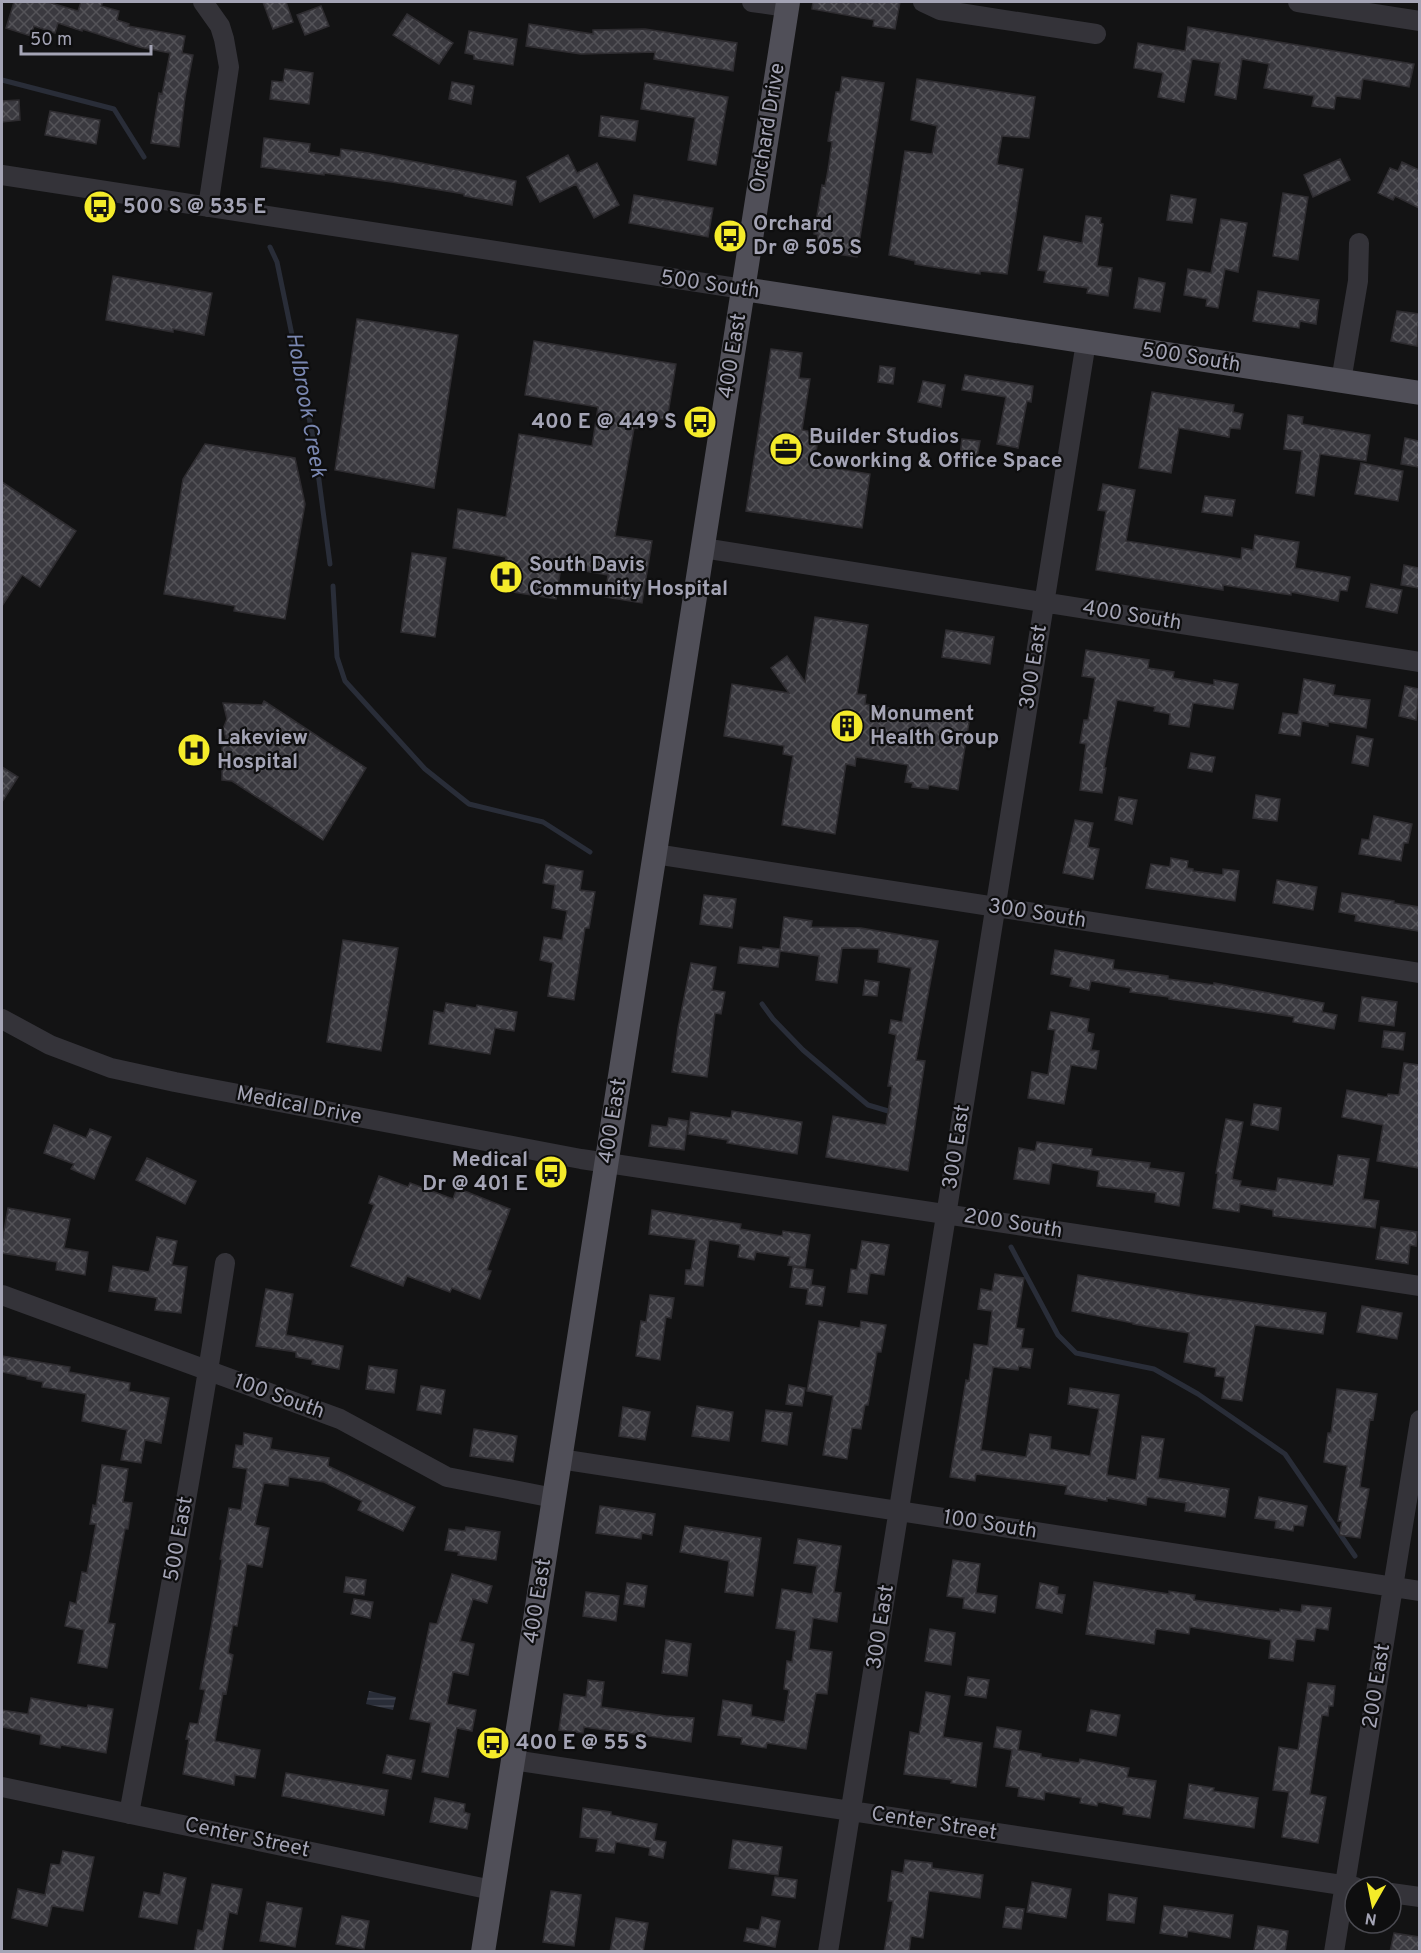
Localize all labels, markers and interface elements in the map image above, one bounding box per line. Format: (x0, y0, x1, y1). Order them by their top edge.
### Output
scale bar (21, 18, 152, 56)
text: 50 m (30, 29, 72, 52)
street label: Orchard Drive (744, 61, 792, 195)
bus stop icon: 500 S @ 535 E (82, 189, 118, 225)
place label: 500 S @ 535 E (123, 194, 266, 221)
place label: Orchard Dr @ 505 S (753, 211, 862, 262)
bus stop icon: Orchard Dr @ 505 S (712, 218, 748, 254)
street label: 500 South (659, 265, 761, 305)
street label: 400 East (713, 311, 753, 401)
water label: Holbrook Creek (279, 331, 331, 480)
street label: 500 South (1140, 337, 1242, 379)
bus stop icon: 400 E @ 449 S (682, 404, 718, 440)
place label: 400 E @ 449 S (531, 409, 677, 436)
place label: Builder Studios Coworking & Office Space (809, 424, 1063, 475)
office icon: Builder Studios Coworking & Office Space (768, 431, 804, 467)
place label: South Davis Community Hospital (529, 552, 728, 603)
hospital icon: South Davis Community Hospital (488, 559, 524, 595)
street label: 400 South (1081, 595, 1183, 637)
street label: 300 East (1014, 623, 1054, 711)
place label: Monument Health Group (870, 701, 999, 752)
building icon: Monument Health Group (829, 708, 865, 744)
place label: Lakeview Hospital (217, 725, 308, 776)
hospital icon: Lakeview Hospital (176, 732, 212, 768)
street label: 300 South (986, 893, 1088, 935)
street label: 400 East (593, 1076, 633, 1166)
street label: Medical Drive (234, 1081, 364, 1131)
street label: 300 East (937, 1103, 977, 1191)
place label: Medical Dr @ 401 E (422, 1147, 528, 1198)
bus stop icon: Medical Dr @ 401 E (533, 1154, 569, 1190)
street label: 200 South (962, 1203, 1064, 1245)
street label: 100 South (230, 1368, 328, 1426)
street label: 500 East (158, 1494, 200, 1584)
street label: 100 South (941, 1504, 1039, 1546)
street label: 400 East (518, 1556, 558, 1646)
street label: 300 East (861, 1583, 901, 1671)
street label: 200 East (1357, 1642, 1397, 1730)
bus stop icon: 400 E @ 55 S (475, 1725, 511, 1761)
place label: 400 E @ 55 S (516, 1730, 647, 1757)
street label: Center Street (869, 1801, 999, 1847)
street label: Center Street (182, 1812, 312, 1864)
north arrow (1343, 1875, 1403, 1935)
text: N (1364, 1907, 1378, 1929)

